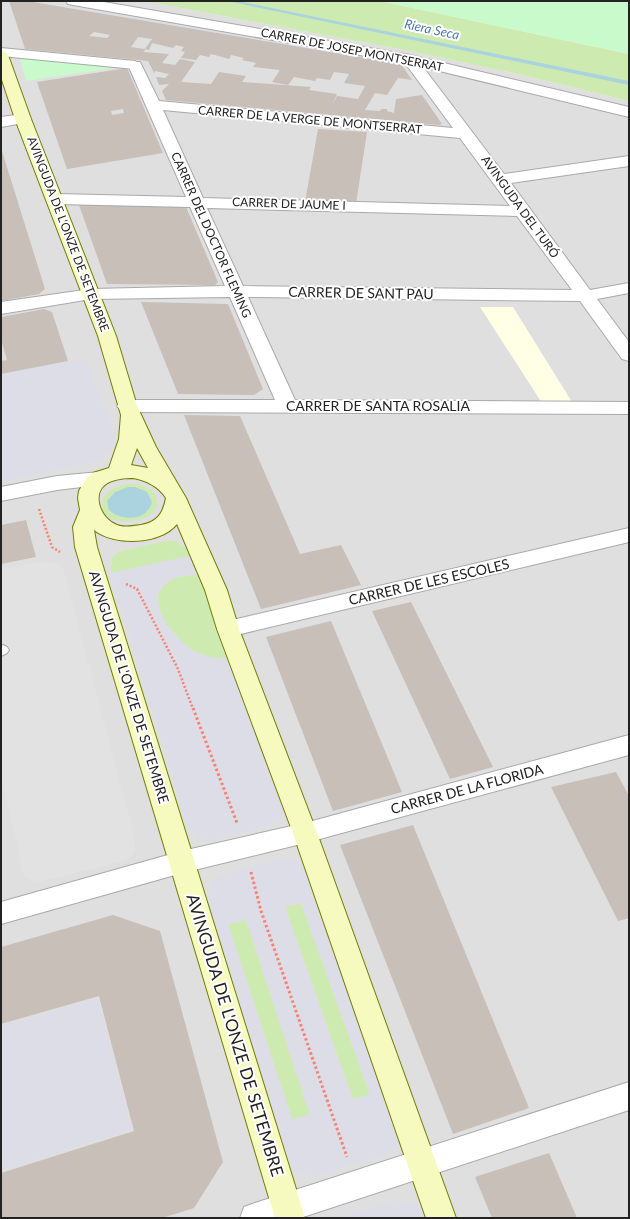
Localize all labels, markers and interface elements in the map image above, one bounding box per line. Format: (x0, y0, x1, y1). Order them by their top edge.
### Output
water label: Riera Seca (403, 15, 461, 43)
street label: CARRER DE JOSEP MONTSERRAT (260, 24, 444, 75)
street label: CARRER DE LA VERGE DE MONTSERRAT (198, 102, 423, 137)
street label: AVINGUDA DE L'ONZE DE SETEMBRE (24, 134, 113, 334)
street label: CARRER DEL DOCTOR FLEMING (168, 150, 255, 320)
street label: AVINGUDA DEL TURÓ (478, 153, 563, 261)
street label: CARRER DE JAUME I (232, 194, 346, 213)
street label: CARRER DE SANT PAU (288, 283, 434, 302)
street label: CARRER DE SANTA ROSALIA (286, 397, 470, 414)
street label: CARRER DE LES ESCOLES (347, 555, 511, 608)
street label: AVINGUDA DE L'ONZE DE SETEMBRE (86, 568, 173, 805)
street label: CARRER DE LA FLORIDA (389, 760, 546, 817)
street label: AVINGUDA DE L'ONZE DE SETEMBRE (182, 891, 289, 1179)

